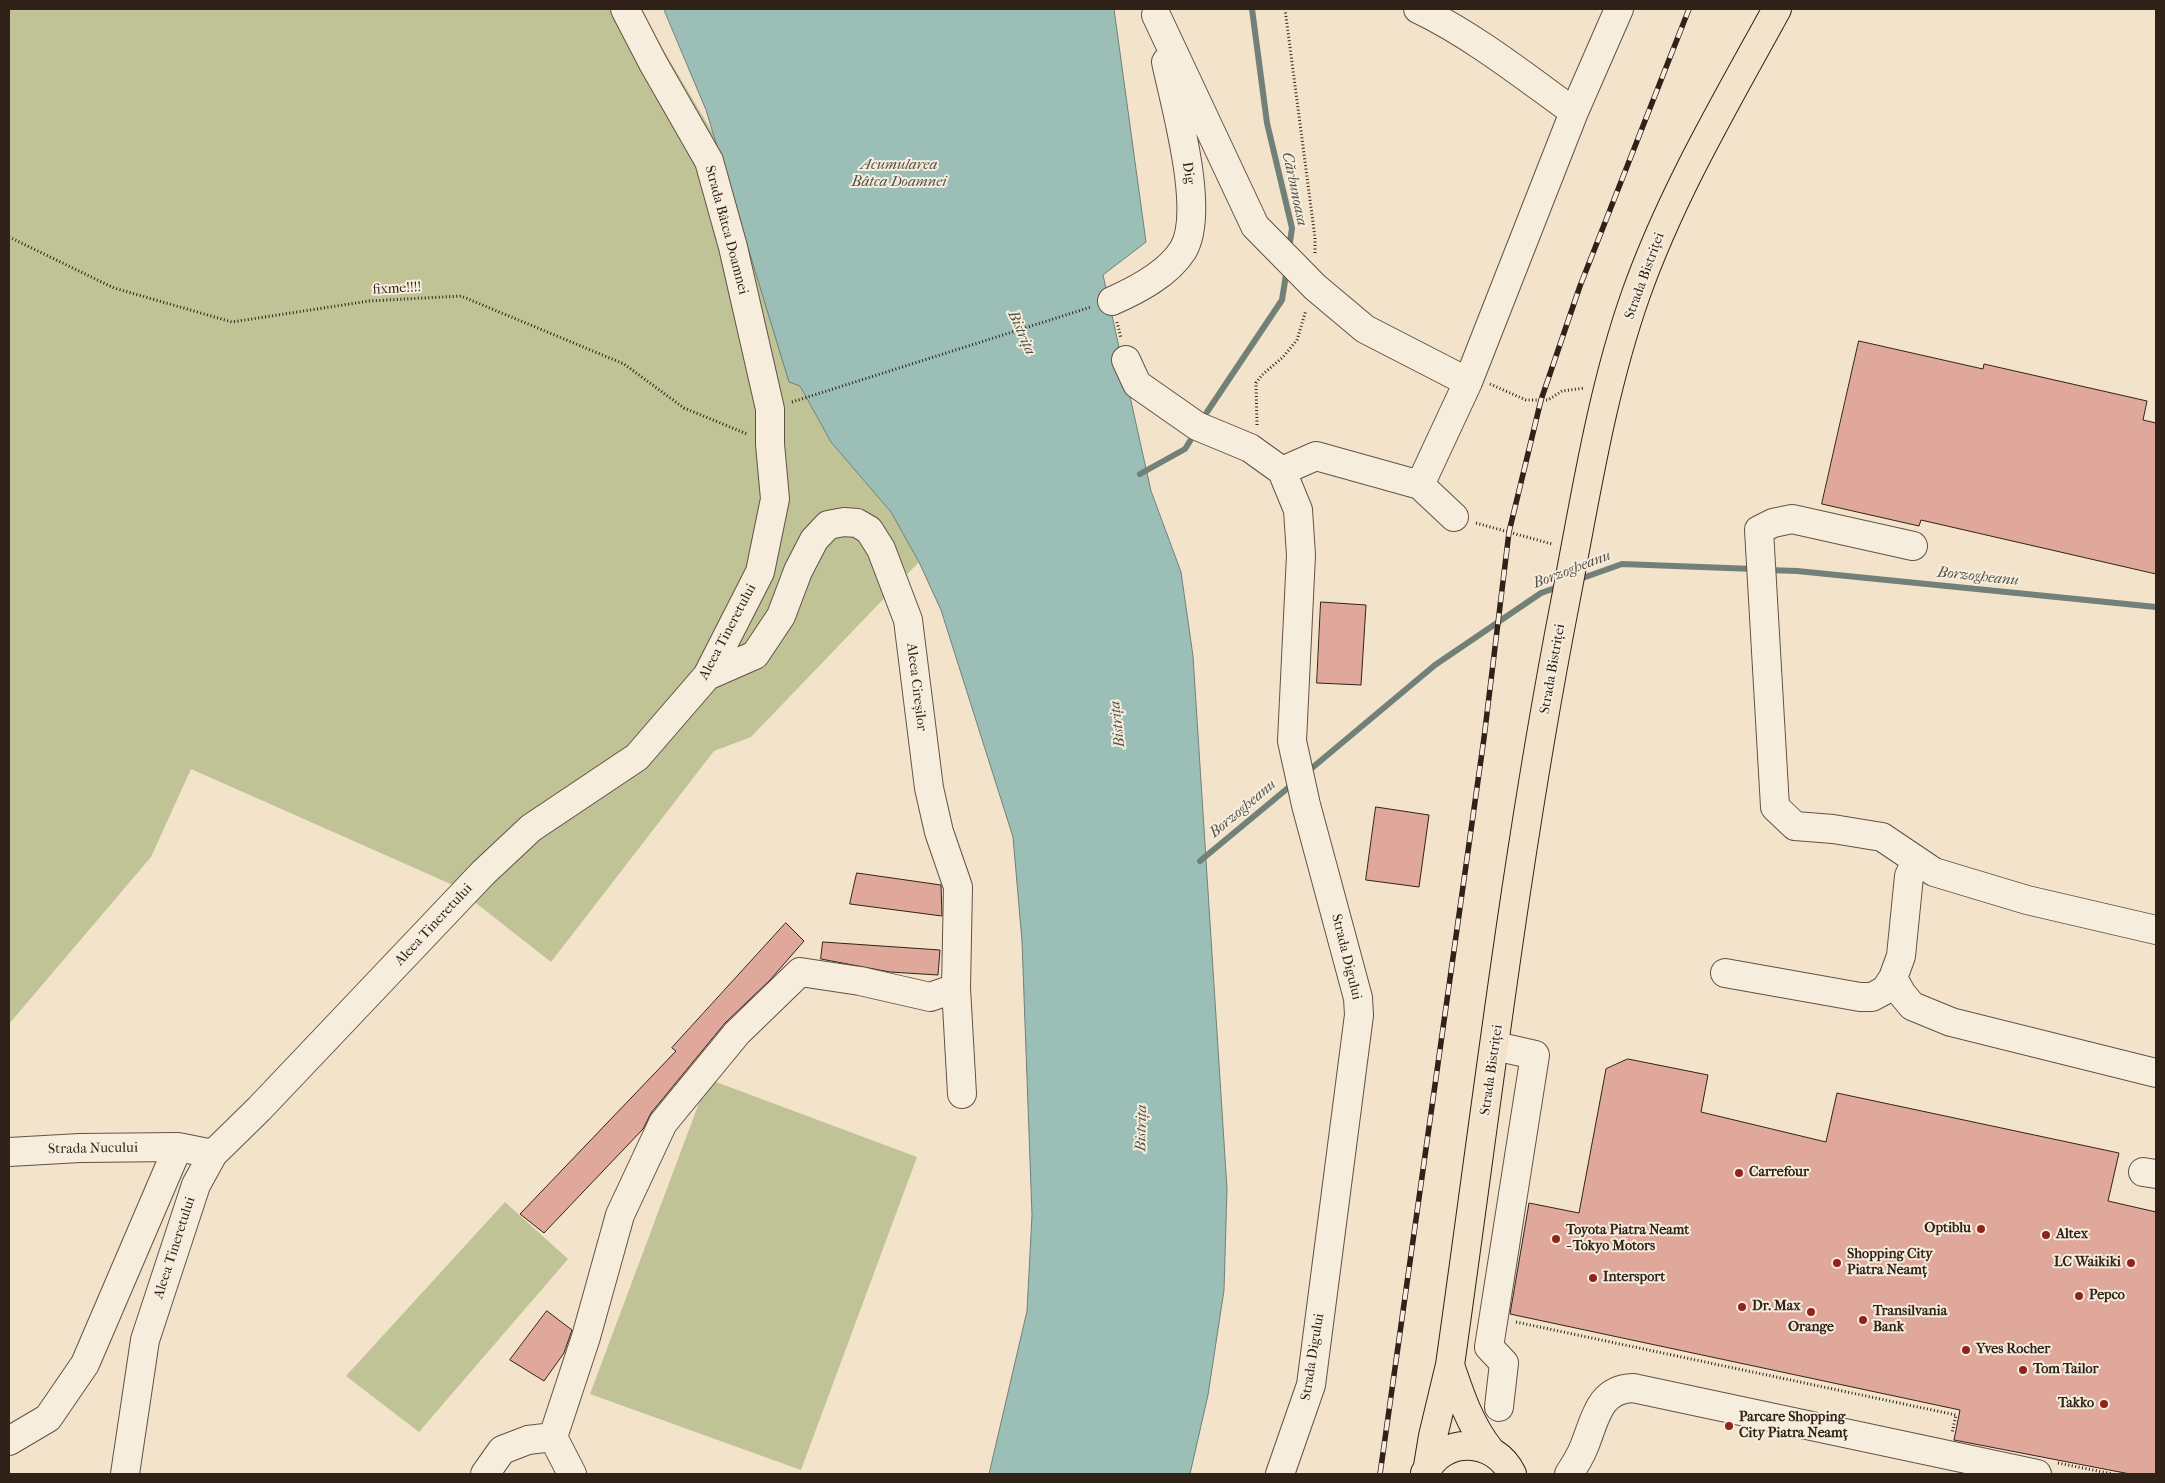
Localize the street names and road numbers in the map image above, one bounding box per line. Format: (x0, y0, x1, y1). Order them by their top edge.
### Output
street label: Dig (1178, 161, 1198, 185)
street label: Strada Bâtca Doamnei (701, 164, 751, 296)
street label: Strada Bistriței (1621, 230, 1669, 322)
street label: fixme!!!! (372, 279, 422, 299)
street label: Aleea Tineretului (696, 581, 760, 683)
street label: Strada Bistriței (1537, 623, 1569, 715)
street label: Aleea Cireșilor (902, 642, 930, 732)
street label: Aleea Tineretului (392, 881, 476, 969)
street label: Strada Digului (1327, 912, 1365, 1002)
street label: Strada Bistriței (1477, 1024, 1507, 1116)
street label: Strada Nucului (48, 1140, 138, 1158)
street label: Aleea Tineretului (151, 1195, 199, 1301)
street label: Strada Digului (1298, 1312, 1328, 1402)

